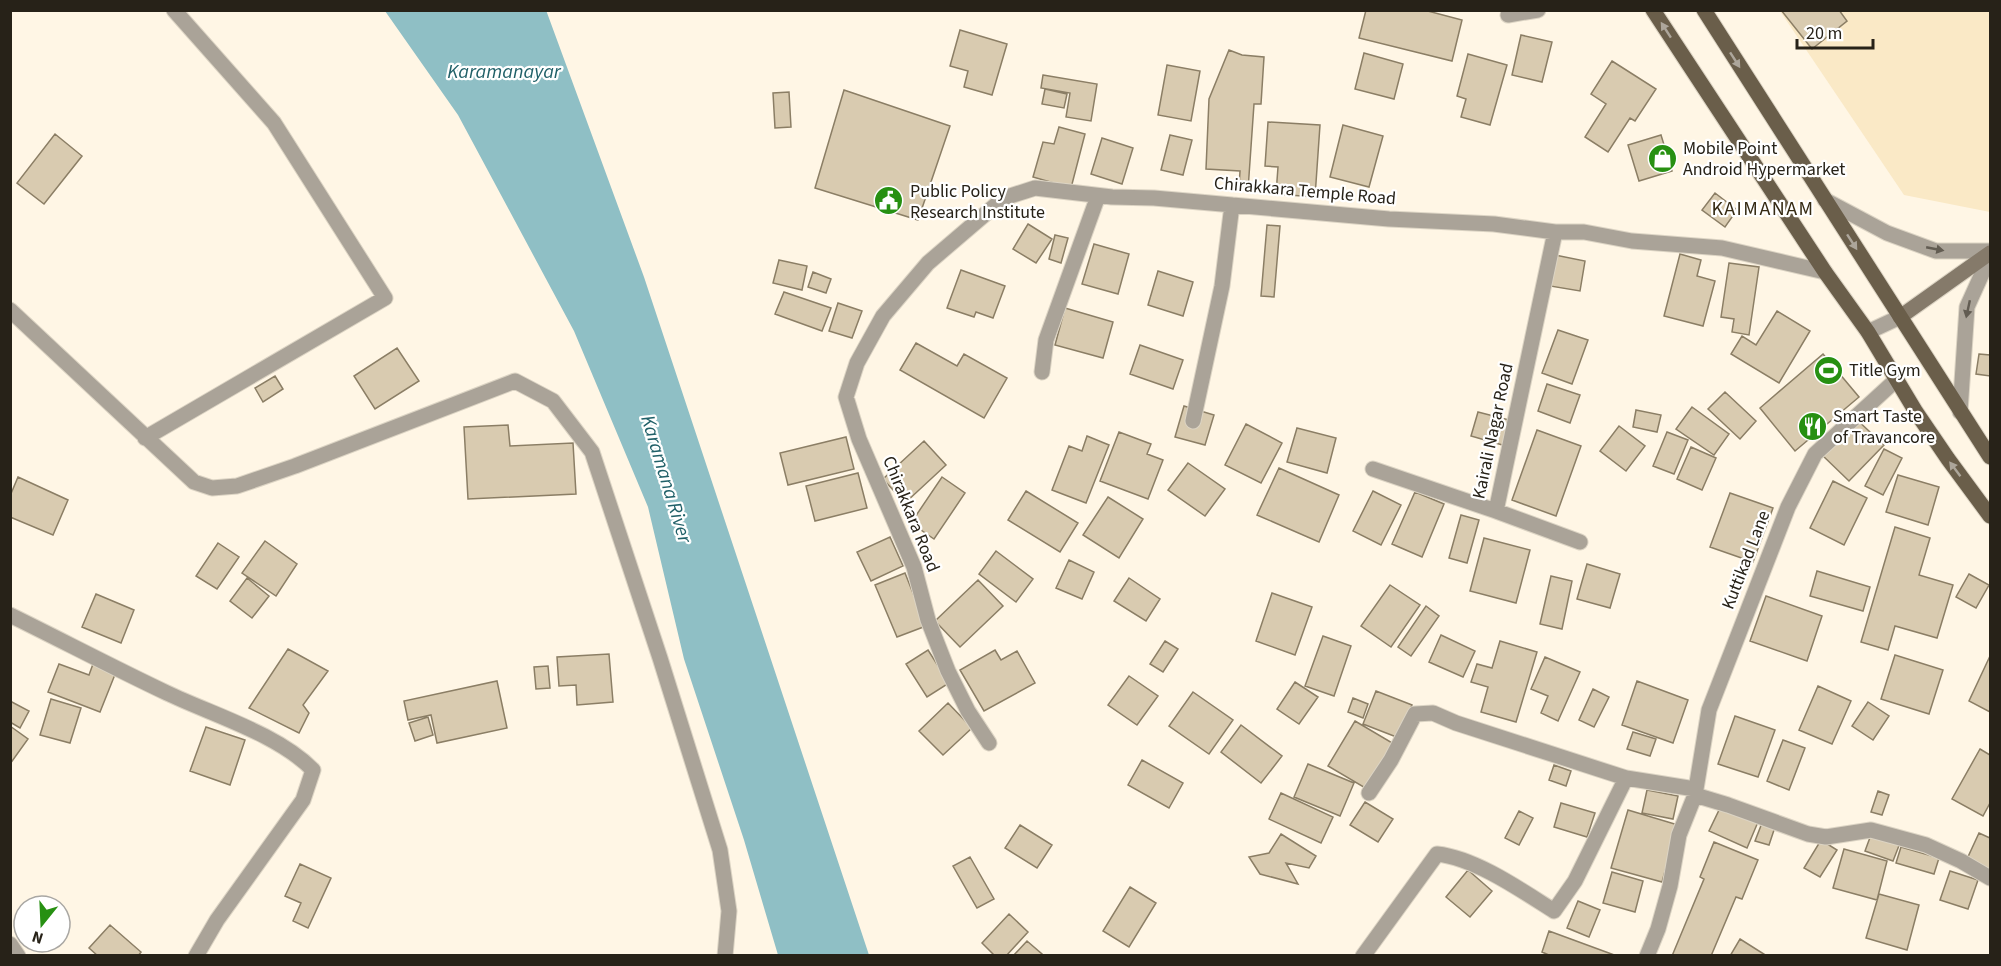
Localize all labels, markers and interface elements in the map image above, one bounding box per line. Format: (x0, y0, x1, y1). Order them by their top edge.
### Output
scale bar (1797, 12, 1874, 50)
one-way arrow (1660, 21, 1671, 38)
text: 20 m (1806, 21, 1842, 46)
one-way arrow (1730, 52, 1741, 68)
water label: Karamanayar (447, 58, 562, 86)
place label: Mobile Point Android Hypermarket (1683, 136, 1845, 182)
shop icon: Mobile Point Android Hypermarket (1646, 142, 1678, 174)
street label: Chirakkara Temple Road (1213, 171, 1397, 211)
place label: Public Policy Research Institute (910, 179, 1045, 225)
public building icon: Public Policy Research Institute (873, 185, 905, 217)
district label: KAIMANAM (1711, 195, 1815, 223)
one-way arrow (1846, 234, 1857, 250)
one-way arrow (1926, 245, 1945, 254)
one-way arrow (1963, 300, 1972, 319)
sports icon: Title Gym (1812, 354, 1844, 386)
place label: Title Gym (1849, 358, 1921, 383)
street label: Kairali Nagar Road (1466, 361, 1520, 501)
place label: Smart Taste of Travancore (1833, 404, 1935, 450)
restaurant icon: Smart Taste of Travancore (1796, 410, 1828, 442)
water label: Karamana River (633, 412, 699, 547)
street label: Chirakkara Road (876, 452, 946, 576)
one-way arrow (1949, 461, 1962, 477)
street label: Kuttikad Lane (1716, 507, 1776, 613)
north arrow (12, 894, 72, 954)
text: N (29, 925, 46, 949)

